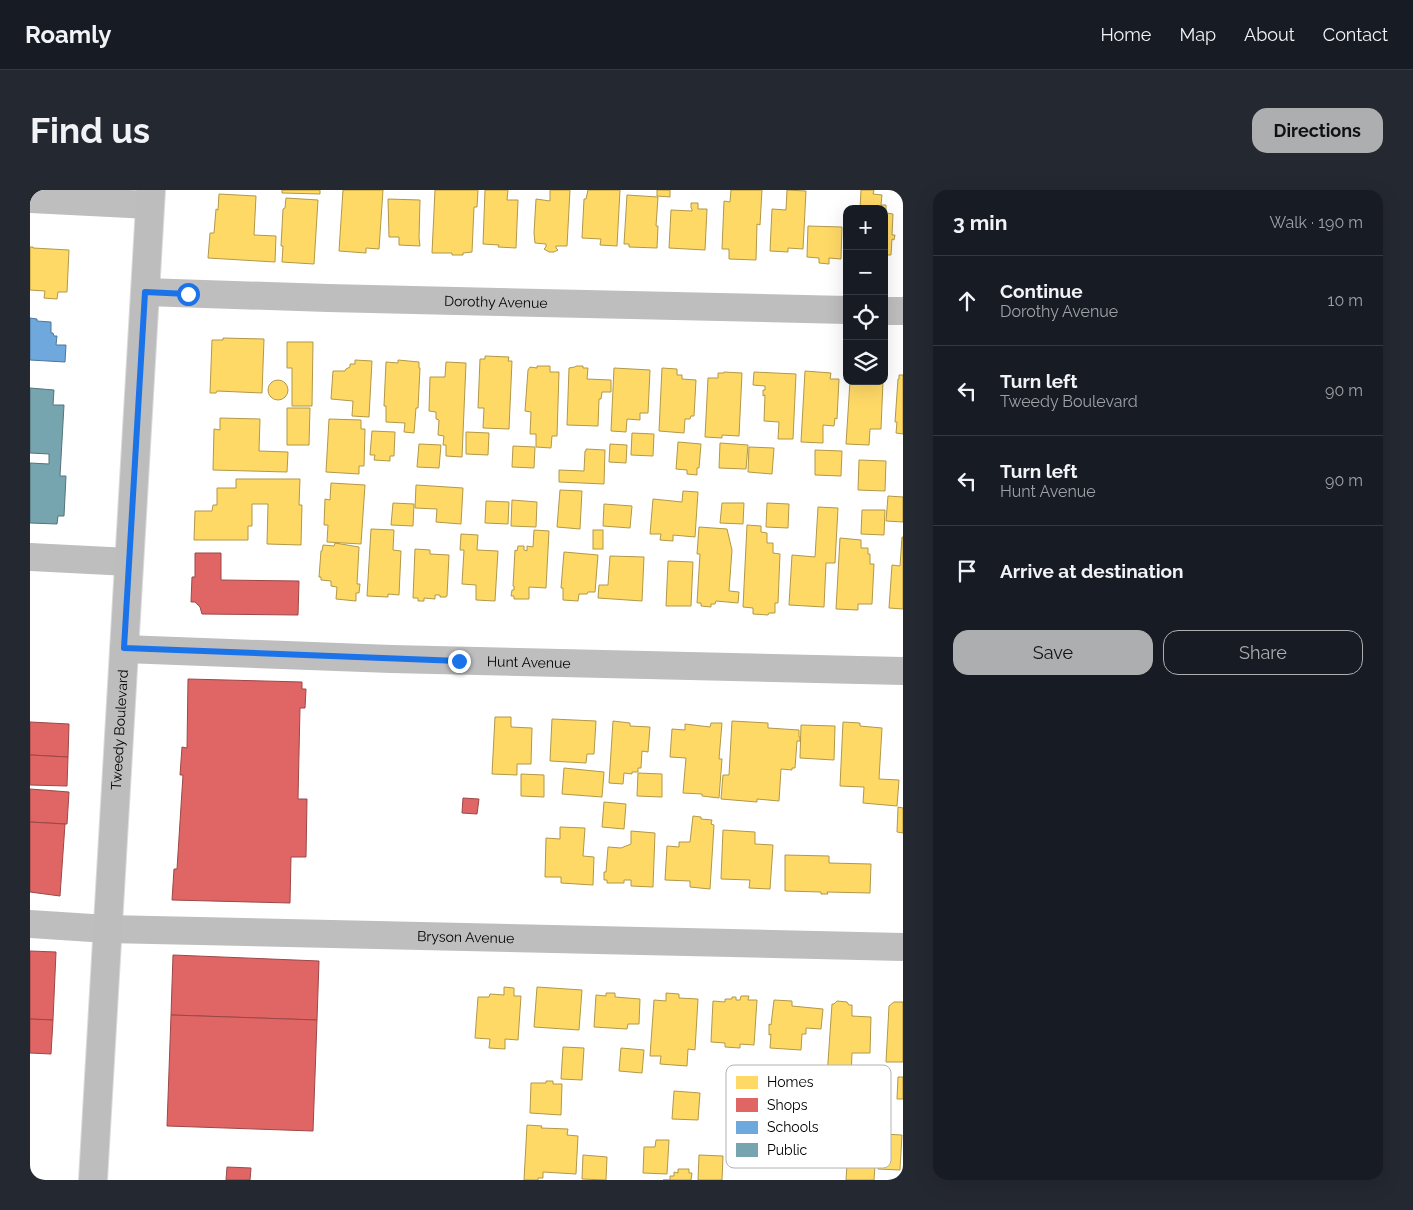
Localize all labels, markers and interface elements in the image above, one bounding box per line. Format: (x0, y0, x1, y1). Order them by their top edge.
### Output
text: Roamly (25, 20, 111, 49)
text: Home (1100, 24, 1151, 45)
text: Map (1179, 24, 1216, 45)
text: About (1244, 24, 1295, 45)
text: Contact (1323, 24, 1388, 45)
button: Directions (1252, 108, 1383, 153)
text: Find us (30, 110, 150, 151)
map controls (843, 205, 888, 385)
button: + (843, 205, 888, 250)
text: 3 min (953, 210, 1007, 235)
text: Walk · 190 m (1270, 213, 1363, 232)
button: − (843, 250, 888, 295)
text: Continue (1000, 280, 1083, 302)
route start (177, 283, 200, 306)
icon: ahead (953, 287, 981, 315)
text: 10 m (1328, 291, 1363, 310)
street label: Dorothy Avenue (444, 293, 548, 311)
button: locate (843, 295, 888, 340)
text: Dorothy Avenue (1000, 302, 1118, 321)
button: layers (843, 340, 888, 385)
text: Turn left (1000, 370, 1077, 392)
icon: left (953, 377, 981, 405)
text: 90 m (1325, 381, 1363, 400)
text: Tweedy Boulevard (1000, 392, 1138, 411)
text: Turn left (1000, 460, 1077, 482)
icon: left (953, 467, 981, 495)
text: 90 m (1325, 471, 1363, 490)
text: Hunt Avenue (1000, 482, 1096, 501)
icon: arrive (953, 557, 981, 585)
text: Arrive at destination (1000, 560, 1184, 582)
button: Save (953, 630, 1153, 675)
button: Share (1163, 630, 1363, 675)
route end (448, 650, 471, 673)
street label: Hunt Avenue (487, 653, 571, 671)
street label: Tweedy Boulevard (108, 669, 131, 790)
street label: Bryson Avenue (417, 928, 515, 946)
legend (726, 1065, 891, 1168)
text: Homes (767, 1074, 814, 1090)
text: Shops (767, 1097, 808, 1113)
text: Schools (767, 1119, 819, 1135)
text: Public (767, 1142, 808, 1158)

